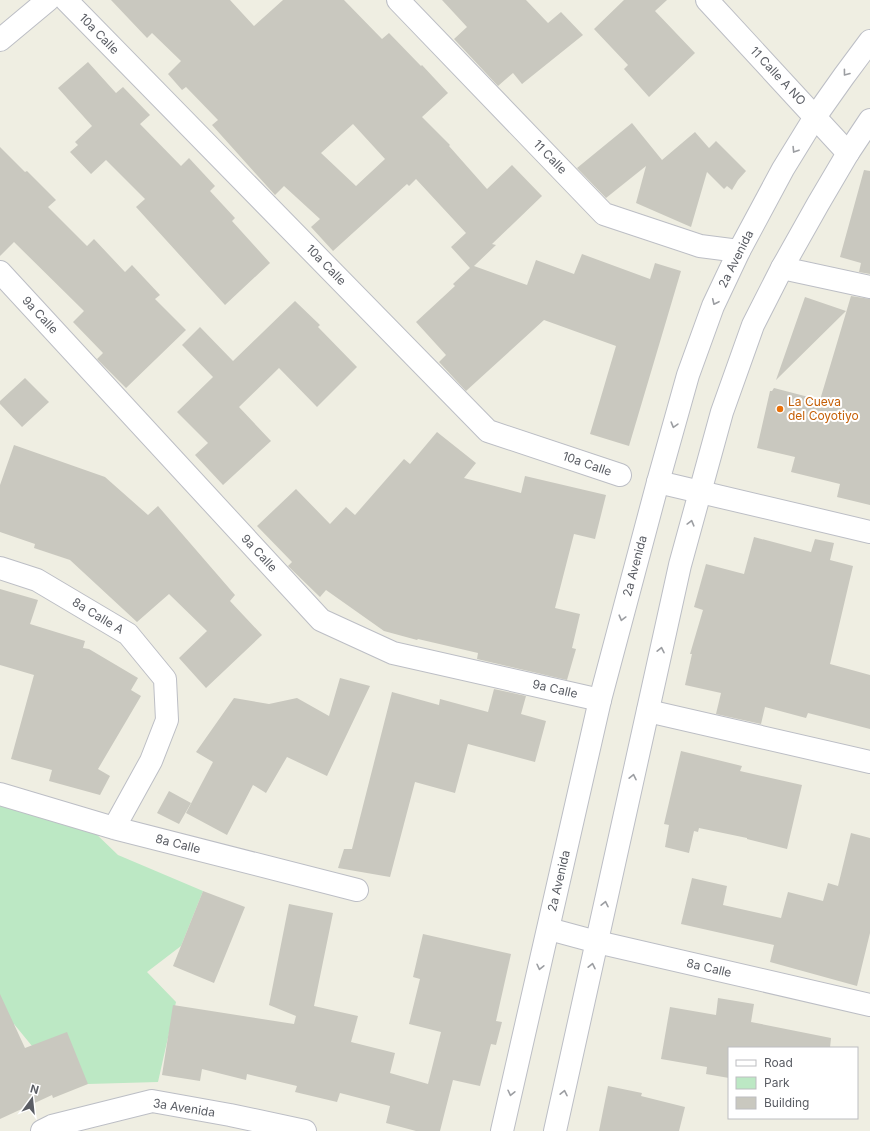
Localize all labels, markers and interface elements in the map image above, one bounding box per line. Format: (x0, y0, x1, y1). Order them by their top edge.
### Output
street label: 10a Calle (76, 10, 122, 57)
street label: 11 Calle A NO (747, 43, 809, 108)
one-way arrow (844, 68, 851, 75)
street label: 11 Calle (531, 137, 570, 177)
one-way arrow (792, 146, 800, 153)
street label: 2a Avenida (715, 228, 756, 290)
street label: 10a Calle (303, 241, 349, 288)
street label: 9a Calle (19, 293, 61, 337)
one-way arrow (712, 298, 720, 306)
place label: La Cueva del Coyotiyo (788, 394, 859, 423)
marker: La Cueva del Coyotiyo (775, 404, 785, 414)
one-way arrow (670, 422, 678, 429)
street label: 10a Calle (561, 448, 614, 479)
one-way arrow (686, 520, 695, 527)
street label: 9a Calle (238, 531, 280, 575)
street label: 2a Avenida (619, 534, 650, 598)
street label: 8a Calle A (70, 594, 127, 637)
one-way arrow (618, 615, 626, 622)
one-way arrow (657, 647, 665, 653)
street label: 9a Calle (531, 676, 579, 701)
one-way arrow (629, 774, 637, 780)
street label: 8a Calle (154, 831, 202, 856)
street label: 2a Avenida (544, 849, 573, 913)
one-way arrow (601, 901, 609, 907)
street label: 8a Calle (685, 955, 733, 980)
one-way arrow (536, 963, 545, 970)
one-way arrow (587, 963, 595, 969)
legend (728, 1047, 858, 1119)
text: Road (764, 1055, 793, 1070)
text: Park (764, 1075, 790, 1090)
north arrow (12, 1079, 52, 1119)
text: N (29, 1081, 40, 1097)
one-way arrow (507, 1090, 515, 1096)
one-way arrow (559, 1090, 567, 1096)
street label: 3a Avenida (152, 1095, 216, 1120)
text: Building (764, 1095, 809, 1110)

